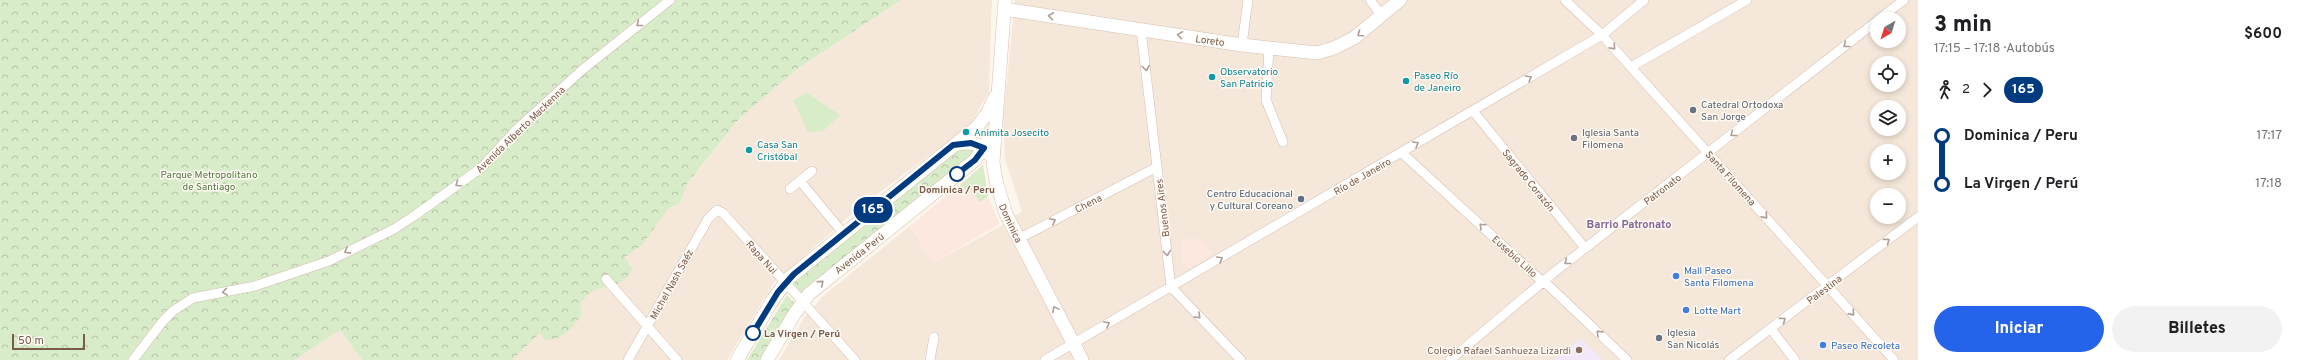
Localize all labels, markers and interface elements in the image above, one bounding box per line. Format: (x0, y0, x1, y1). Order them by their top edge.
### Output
one-way arrow (1048, 12, 1054, 21)
north arrow (1870, 12, 1906, 48)
map controls (1870, 12, 1906, 224)
text: 3 min (1934, 12, 1992, 39)
one-way arrow (637, 19, 644, 26)
text: $600 (2244, 25, 2282, 44)
one-way arrow (1357, 29, 1364, 37)
one-way arrow (1177, 31, 1183, 40)
street label: Loreto (1194, 33, 1226, 50)
one-way arrow (1844, 40, 1851, 47)
text: 17:15 – 17:18 · Autobús (1934, 41, 2055, 57)
one-way arrow (1608, 42, 1616, 50)
button: locate (1870, 56, 1906, 92)
one-way arrow (1141, 65, 1150, 71)
place label: Observatorio San Patricio (1220, 66, 1278, 91)
place label: Paseo Río de Janeiro (1414, 70, 1462, 95)
marker: Observatorio San Patricio (1207, 72, 1217, 82)
marker: Paseo Río de Janeiro (1401, 76, 1411, 86)
one-way arrow (1525, 76, 1532, 83)
icon: walk (1934, 79, 1956, 101)
icon: forward (1976, 79, 1998, 101)
text: 165 (2012, 81, 2035, 98)
text: 2 (1962, 82, 1970, 98)
street label: Avenida Alberto Mackenna (474, 84, 569, 176)
place label: Catedral Ortodoxa San Jorge (1701, 99, 1783, 124)
button: layers (1870, 100, 1906, 136)
marker: Catedral Ortodoxa San Jorge (1688, 105, 1698, 115)
marker: Animita Josecito (961, 127, 971, 137)
place label: Animita Josecito (974, 127, 1050, 140)
place label: Iglesia Santa Filomena (1582, 127, 1639, 152)
text: Dominica / Peru (1964, 127, 2078, 146)
text: 17:17 (2256, 128, 2282, 144)
one-way arrow (1731, 129, 1738, 136)
marker: Iglesia Santa Filomena (1569, 133, 1579, 143)
place label: Casa San Cristóbal (757, 139, 798, 164)
one-way arrow (1412, 142, 1419, 149)
button: + (1870, 144, 1906, 180)
marker: Casa San Cristóbal (744, 145, 754, 155)
street label: Sagrado Corazón (1499, 147, 1557, 215)
street label: Santa Filomena (1702, 149, 1758, 209)
street label: Río de Janeiro (1332, 155, 1394, 199)
marker: Dominica / Peru (949, 166, 965, 182)
park label: Parque Metropolitano de Santiago (161, 169, 258, 194)
street label: Patronato (1641, 172, 1685, 209)
text: La Virgen / Perú (1964, 175, 2078, 194)
text: 17:18 (2255, 176, 2282, 192)
street label: Buenos Aires (1153, 178, 1174, 238)
one-way arrow (456, 179, 463, 186)
place label: Dominica / Peru (919, 184, 995, 197)
place label: Centro Educacional y Cultural Coreano (1207, 188, 1293, 213)
button: − (1870, 188, 1906, 224)
street label: Chena (1073, 192, 1104, 217)
marker: Centro Educacional y Cultural Coreano (1296, 194, 1306, 204)
line badge: 165 (850, 197, 896, 223)
text: 165 (862, 201, 884, 218)
street label: Dominica (995, 202, 1024, 245)
one-way arrow (1761, 212, 1768, 219)
one-way arrow (1049, 218, 1056, 226)
district label: Barrio Patronato (1587, 218, 1671, 232)
one-way arrow (1479, 224, 1487, 231)
street label: Avenida Perú (832, 231, 887, 278)
street label: Eusebio Lillo (1489, 233, 1540, 281)
street label: Rapa Nui (742, 239, 779, 277)
one-way arrow (1882, 239, 1889, 246)
one-way arrow (344, 246, 351, 253)
street label: Michel Nash Saéz (648, 247, 697, 322)
one-way arrow (1162, 250, 1171, 256)
one-way arrow (1215, 257, 1223, 264)
one-way arrow (1565, 258, 1572, 265)
place label: Mall Paseo Santa Filomena (1684, 265, 1754, 290)
marker: Mall Paseo Santa Filomena (1671, 271, 1681, 281)
street label: Palestina (1805, 273, 1845, 308)
one-way arrow (817, 280, 824, 287)
one-way arrow (222, 287, 228, 296)
marker: Lotte Mart (1681, 305, 1691, 315)
place label: Lotte Mart (1694, 305, 1741, 318)
one-way arrow (1052, 306, 1060, 313)
button: Iniciar (1934, 306, 2104, 352)
button: Billetes (2112, 306, 2282, 352)
one-way arrow (1848, 309, 1855, 316)
one-way arrow (1193, 311, 1200, 318)
one-way arrow (1779, 317, 1786, 325)
one-way arrow (1103, 322, 1110, 329)
marker: La Virgen / Perú (745, 325, 761, 341)
place label: Iglesia San Nicolás (1667, 327, 1720, 352)
place label: La Virgen / Perú (764, 328, 840, 341)
one-way arrow (1596, 330, 1604, 338)
scale bar (12, 332, 85, 351)
marker: Iglesia San Nicolás (1654, 333, 1664, 343)
text: 50 m (18, 334, 44, 348)
marker: Paseo Recoleta (1818, 340, 1828, 350)
place label: Paseo Recoleta (1831, 340, 1900, 353)
place label: Colegio Rafael Sanhueza Lizardi (1427, 345, 1571, 358)
marker: Colegio Rafael Sanhueza Lizardi (1574, 345, 1584, 355)

